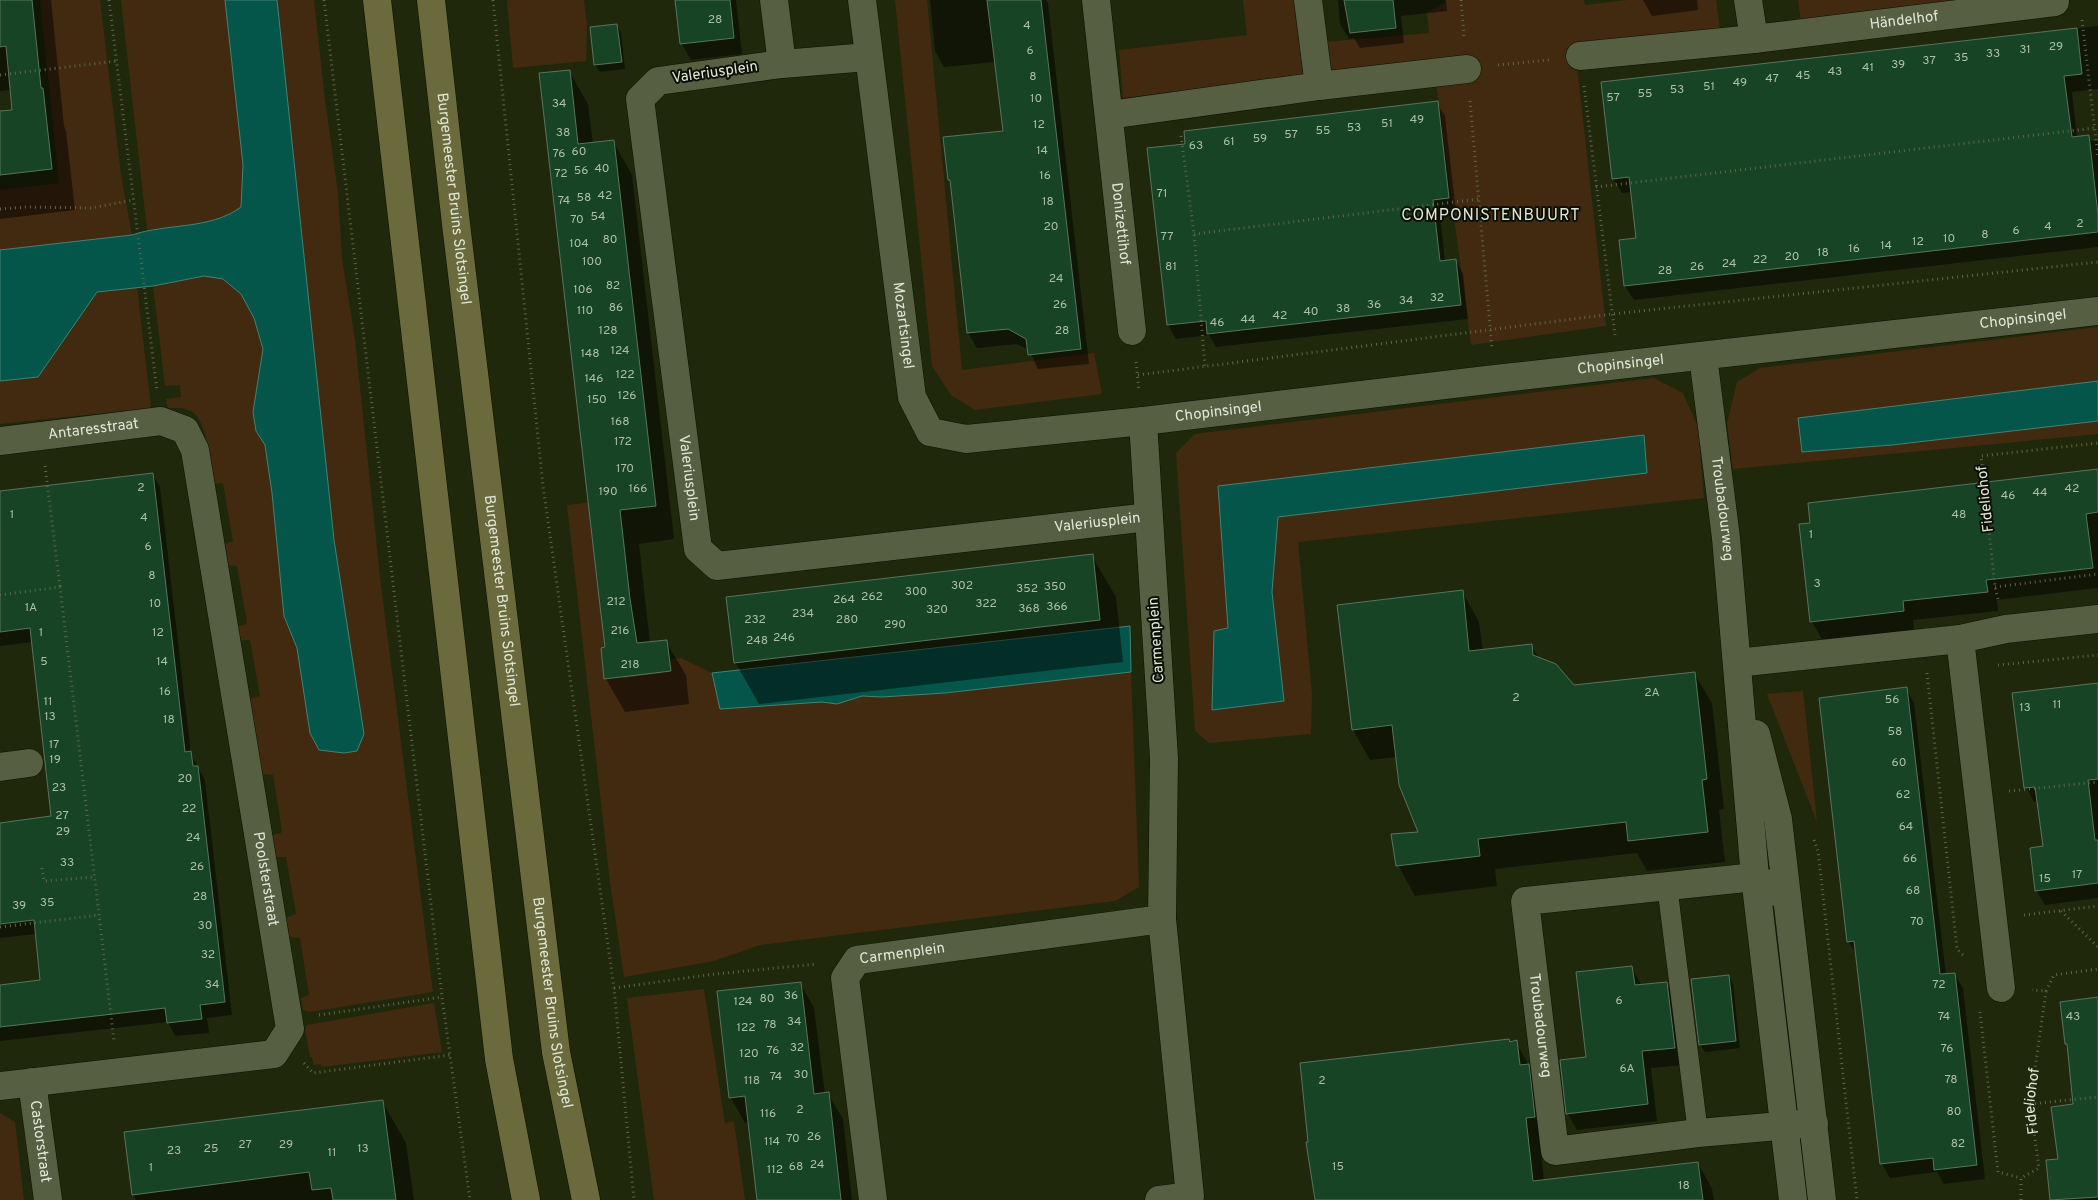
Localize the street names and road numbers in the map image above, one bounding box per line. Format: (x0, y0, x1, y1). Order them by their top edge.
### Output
street label: Händelhof (1869, 7, 1939, 34)
street label: Valeriusplein (671, 58, 759, 88)
street label: Burgemeester Bruins Slotsingel (432, 92, 475, 306)
street label: Donizettihof (1106, 182, 1134, 266)
street label: Mozartsingel (888, 281, 918, 370)
street label: Chopinsingel (1979, 305, 2068, 334)
street label: Chopinsingel (1576, 350, 1665, 379)
street label: Chopinsingel (1174, 397, 1263, 427)
street label: Antaresstraat (47, 414, 140, 444)
street label: Valeriusplein (674, 434, 704, 522)
street label: Troubadourweg (1706, 455, 1737, 562)
street label: Fideliohof (1973, 465, 1999, 533)
street label: Burgemeester Bruins Slotsingel (479, 494, 524, 708)
street label: Valeriusplein (1053, 509, 1142, 537)
street label: Carmenplein (1145, 596, 1169, 684)
street label: Poolsterstraat (248, 830, 283, 928)
street label: Burgemeester Bruins Slotsingel (528, 896, 577, 1110)
street label: Carmenplein (858, 939, 946, 969)
street label: Troubadourweg (1524, 972, 1556, 1079)
street label: Fideliohof (2020, 1067, 2044, 1136)
street label: Castorstraat (25, 1099, 55, 1184)

